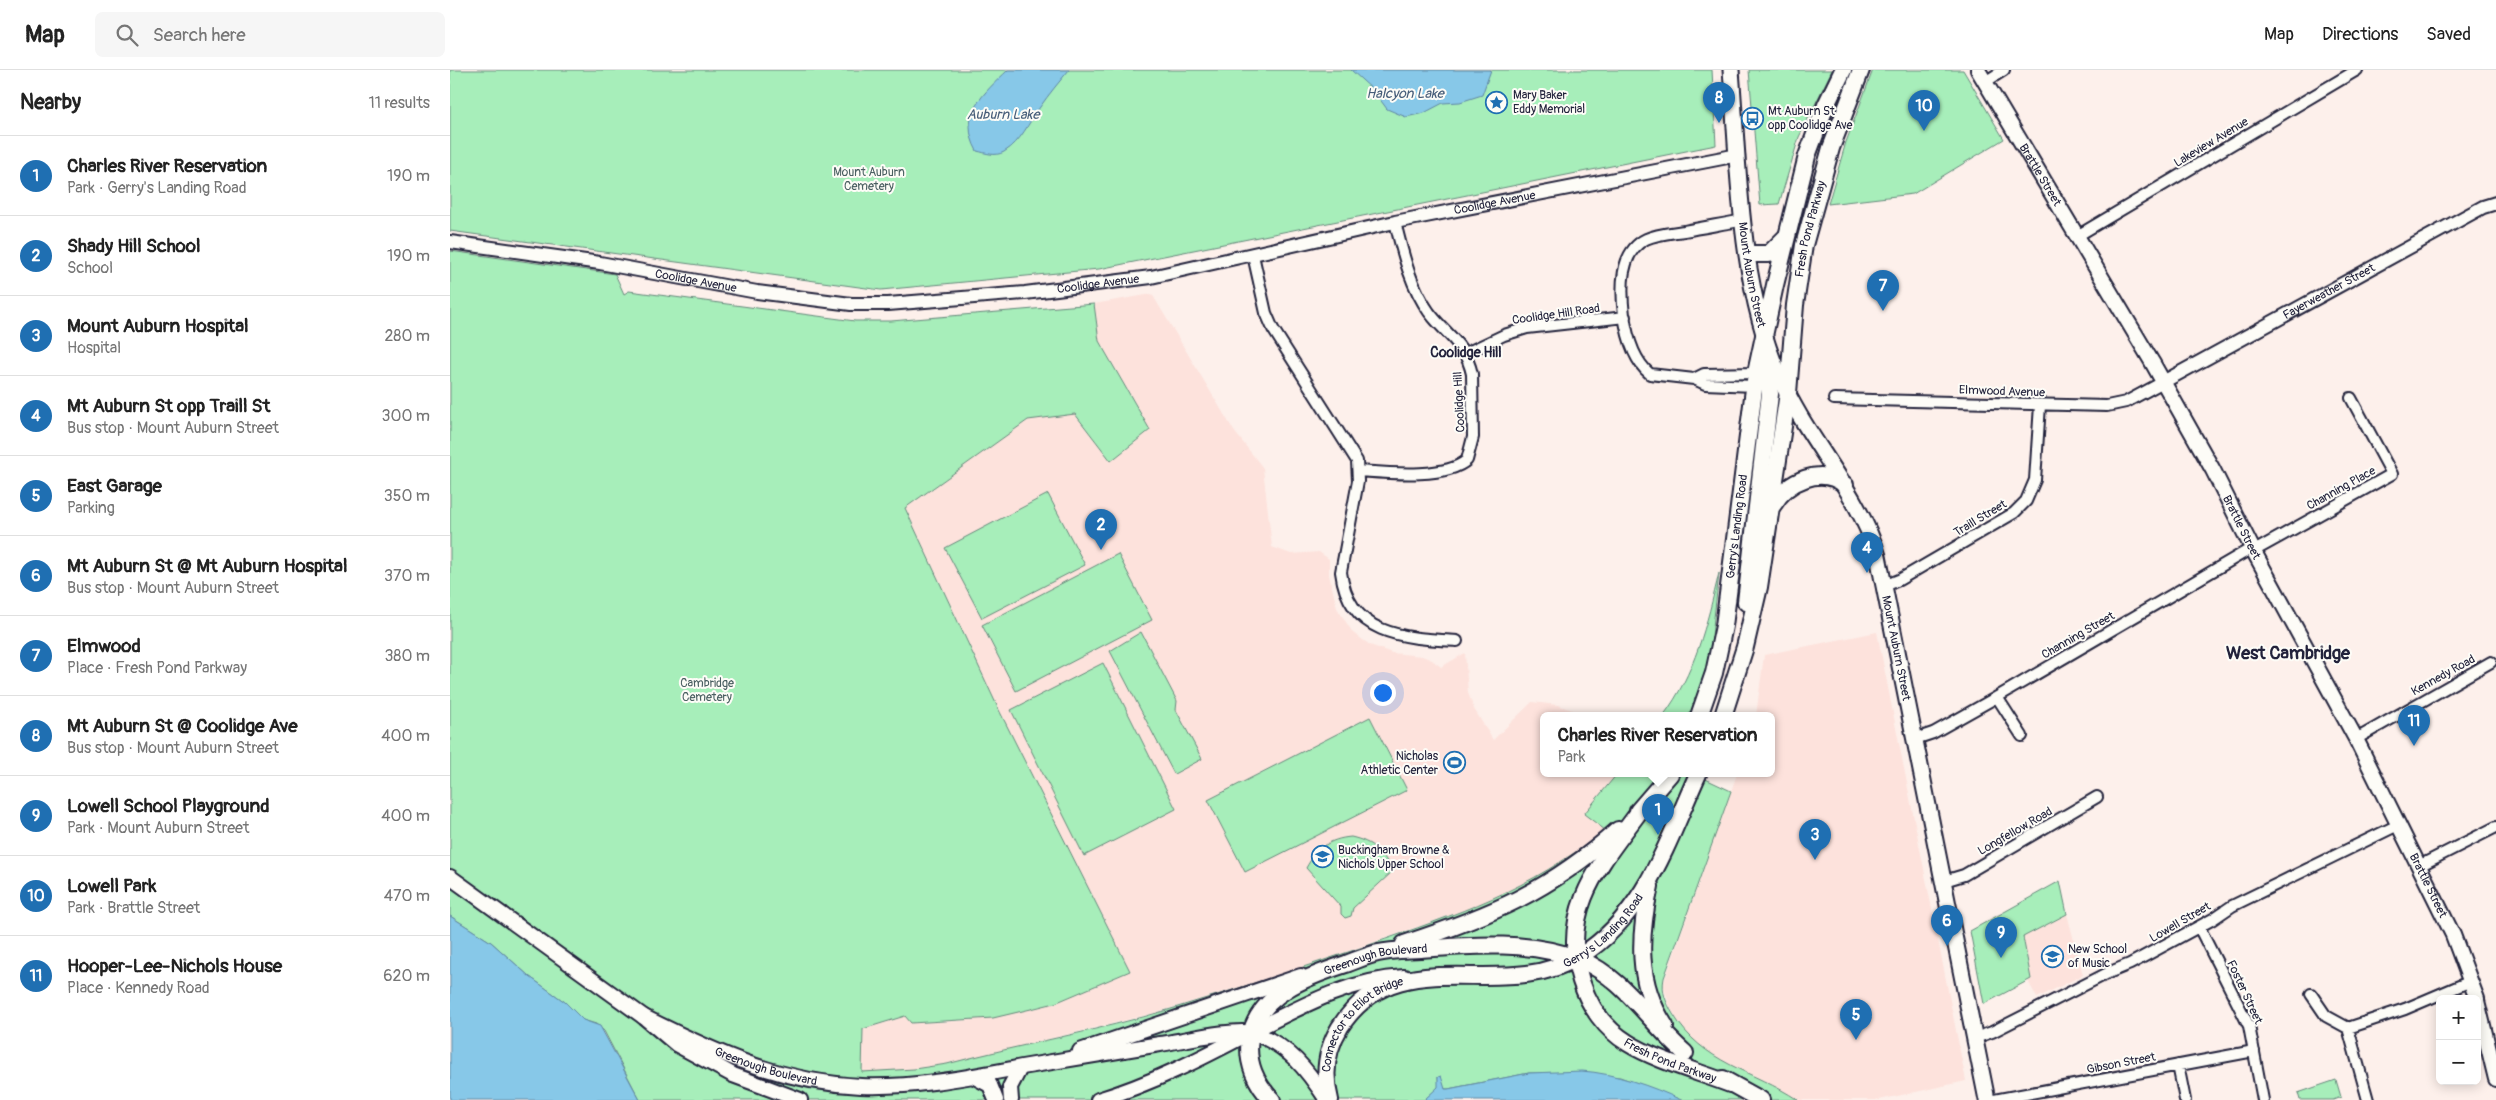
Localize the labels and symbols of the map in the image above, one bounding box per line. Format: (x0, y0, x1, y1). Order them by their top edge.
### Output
pin: 8 (1703, 82, 1735, 123)
water label: Halcyon Lake (1366, 85, 1446, 102)
place label: Mary Baker Eddy Memorial (1513, 88, 1585, 117)
place icon: Mary Baker Eddy Memorial (1485, 90, 1509, 114)
pin: 10 (1908, 90, 1940, 131)
place label: Mt Auburn St opp Coolidge Ave (1768, 104, 1853, 133)
water label: Auburn Lake (967, 106, 1041, 123)
bus stop icon: Mt Auburn St opp Coolidge Ave (1740, 106, 1764, 130)
street label: Lakeview Avenue (2171, 114, 2251, 171)
street label: Brattle Street (2016, 141, 2064, 209)
park label: Mount Auburn Cemetery (833, 165, 905, 194)
street label: Fresh Pond Parkway (1792, 179, 1829, 278)
street label: Coolidge Avenue (1453, 188, 1537, 218)
street label: Mount Auburn Street (1735, 221, 1769, 329)
street label: Fayerweather Street (2280, 261, 2378, 323)
street label: Coolidge Avenue (654, 266, 738, 296)
pin: 7 (1867, 270, 1899, 311)
street label: Coolidge Avenue (1056, 272, 1140, 297)
street label: Coolidge Hill Road (1511, 301, 1601, 328)
district label: Coolidge Hill (1430, 344, 1502, 361)
street label: Coolidge Hill (1450, 371, 1469, 433)
street label: Elmwood Avenue (1959, 383, 2045, 401)
street label: Channing Place (2304, 463, 2378, 514)
street label: Gerry's Landing Road (1723, 473, 1751, 579)
street label: Brattle Street (2219, 493, 2264, 562)
street label: Traill Street (1951, 497, 2010, 540)
pin: 2 (1085, 509, 1117, 550)
pin: 4 (1851, 532, 1883, 573)
street label: Mount Auburn Street (1878, 594, 1914, 702)
street label: Channing Street (2039, 608, 2118, 662)
district label: West Cambridge (2226, 642, 2351, 665)
street label: Kennedy Road (2409, 652, 2478, 699)
park label: Cambridge Cemetery (680, 676, 734, 705)
your location (1370, 680, 1396, 706)
pin: 11 (2398, 705, 2430, 746)
place label: Nicholas Athletic Center (1361, 749, 1439, 778)
sports icon: Nicholas Athletic Center (1442, 751, 1466, 775)
pin: 1 (1642, 794, 1674, 835)
street label: Longfellow Road (1975, 804, 2055, 859)
pin: 3 (1799, 819, 1831, 860)
place label: Buckingham Browne & Nichols Upper School (1338, 843, 1449, 872)
school or university icon: Buckingham Browne & Nichols Upper School (1310, 845, 1334, 869)
street label: Brattle Street (2406, 851, 2450, 920)
street label: Gerry's Landing Road (1561, 891, 1647, 972)
street label: Lowell Street (2147, 899, 2214, 946)
pin: 6 (1931, 905, 1963, 946)
pin: 9 (1985, 917, 2017, 958)
street label: Greenough Boulevard (1322, 941, 1428, 979)
place label: New School of Music (2068, 942, 2127, 971)
school or university icon: New School of Music (2040, 944, 2064, 968)
street label: Foster Street (2223, 958, 2266, 1027)
street label: Connector to Eliot Bridge (1319, 974, 1405, 1073)
pin: 5 (1840, 999, 1872, 1040)
street label: Fresh Pond Parkway (1621, 1035, 1718, 1086)
street label: Greenough Boulevard (712, 1044, 818, 1089)
street label: Gibson Street (2085, 1049, 2157, 1077)

